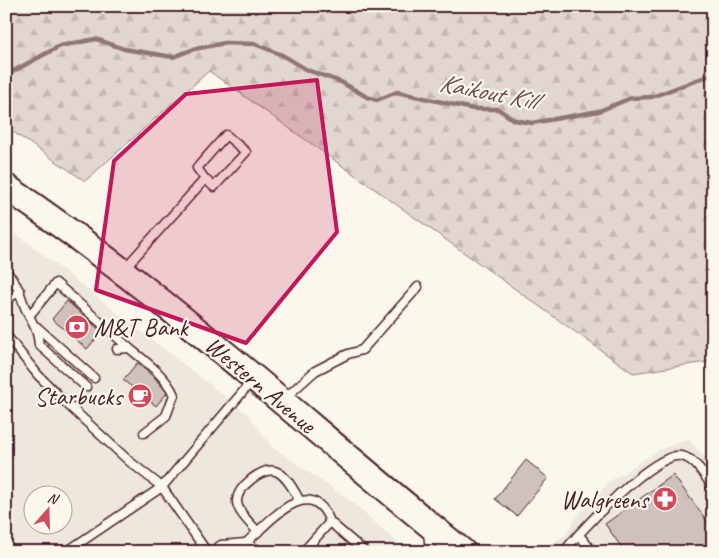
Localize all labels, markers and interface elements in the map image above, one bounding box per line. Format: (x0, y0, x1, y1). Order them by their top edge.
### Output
water label: Kaikout Kill (437, 66, 548, 119)
place label: M&T Bank (94, 312, 190, 344)
bank icon: M&T Bank (64, 314, 90, 340)
street label: Western Avenue (198, 329, 324, 442)
place label: Starbucks (34, 381, 124, 413)
cafe icon: Starbucks (127, 383, 153, 409)
place label: Walgreens (561, 484, 650, 516)
north arrow (22, 486, 72, 536)
pharmacy icon: Walgreens (652, 486, 678, 512)
text: N (45, 489, 61, 509)

